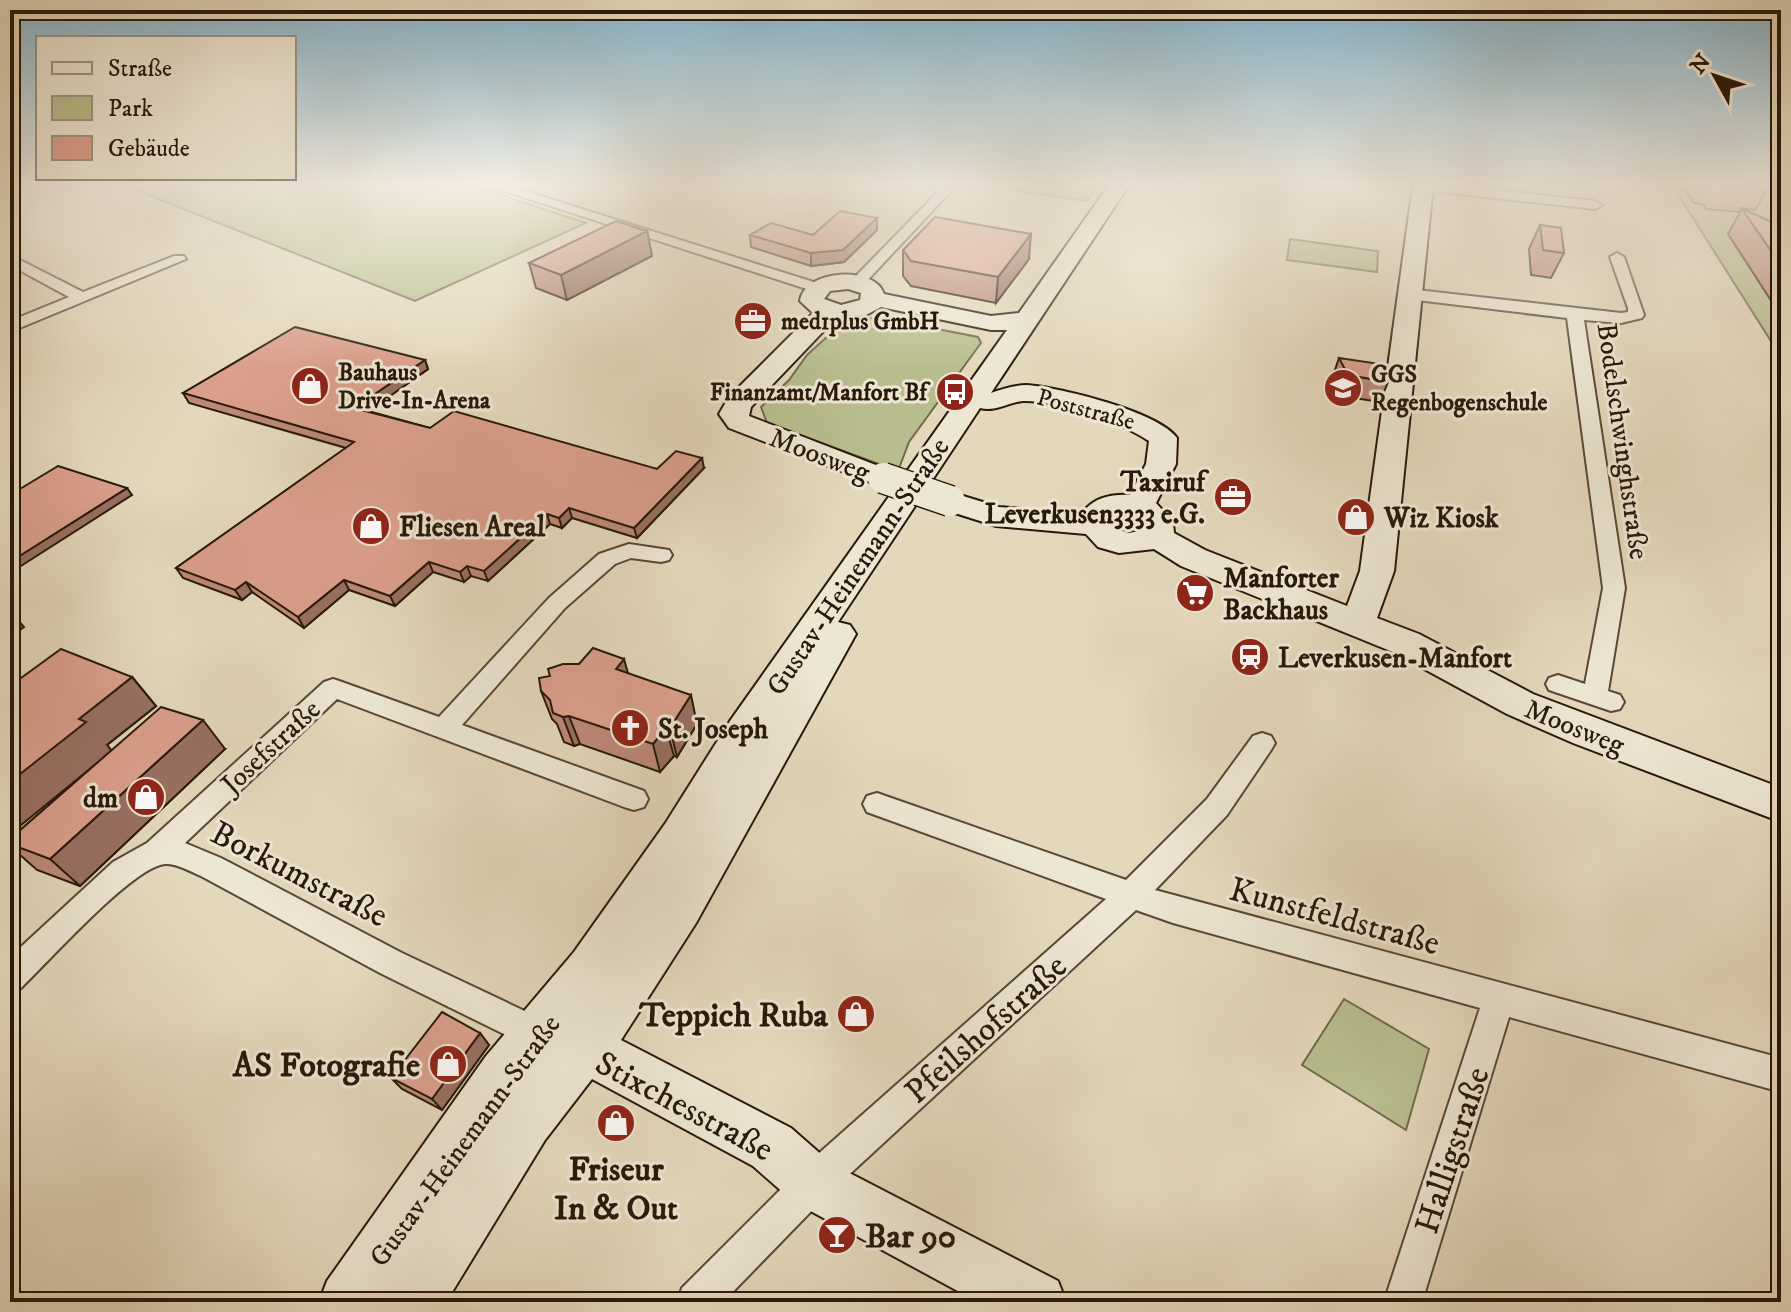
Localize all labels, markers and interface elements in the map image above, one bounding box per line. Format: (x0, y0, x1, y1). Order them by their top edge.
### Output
legend (36, 36, 296, 180)
north arrow (1675, 36, 1755, 116)
text: N (1685, 49, 1717, 80)
text: Straße (108, 54, 172, 84)
text: Park (108, 94, 153, 124)
text: Gebäude (108, 134, 190, 164)
office icon: med1plus GmbH (732, 300, 774, 342)
place label: med1plus GmbH (781, 307, 939, 337)
street label: Bodelschwinghstraße (1589, 321, 1656, 562)
place label: Bauhaus Drive-In-Arena (338, 358, 491, 416)
place label: GGS Regenbogenschule (1371, 360, 1548, 418)
shop icon: Bauhaus Drive-In-Arena (289, 365, 331, 407)
school or university icon: GGS Regenbogenschule (1322, 367, 1364, 409)
bus stop icon: Finanzamt/Manfort Bf (934, 371, 976, 413)
place label: Finanzamt/Manfort Bf (710, 378, 931, 408)
street label: Poststraße (1033, 383, 1138, 437)
street label: Moosweg (764, 420, 875, 491)
street label: Gustav-Heinemann-Straße (759, 431, 957, 702)
place label: Taxiruf Leverkusen3333 e.G. (985, 465, 1210, 532)
office icon: Taxiruf Leverkusen3333 e.G. (1212, 476, 1254, 518)
shop icon: Wiz Kiosk (1335, 496, 1377, 538)
place label: Wiz Kiosk (1383, 501, 1500, 536)
shop icon: Fliesen Areal (350, 505, 392, 547)
place label: Fliesen Areal (399, 510, 546, 545)
place label: Manforter Backhaus (1223, 561, 1339, 628)
supermarket icon: Manforter Backhaus (1174, 572, 1216, 614)
station icon: Leverkusen-Manfort (1229, 636, 1271, 678)
place label: Leverkusen-Manfort (1278, 641, 1512, 676)
street label: Josefstraße (212, 692, 328, 804)
street label: Moosweg (1519, 692, 1630, 763)
church icon: St. Joseph (609, 707, 651, 749)
place label: St. Joseph (658, 712, 768, 747)
shop icon: dm (125, 776, 167, 818)
place label: dm (83, 781, 118, 816)
street label: Borkumstraße (204, 812, 395, 937)
street label: Kunstfeldstraße (1225, 869, 1444, 965)
street label: Pfeilshofstraße (897, 946, 1076, 1113)
shop icon: Teppich Ruba (835, 993, 877, 1035)
place label: Teppich Ruba (639, 995, 829, 1037)
street label: Gustav-Heinemann-Straße (362, 1008, 568, 1274)
street label: Stixchesstraße (588, 1042, 780, 1171)
shop icon: AS Fotografie (427, 1043, 469, 1085)
place label: AS Fotografie (232, 1045, 420, 1087)
street label: Halligstraße (1406, 1062, 1500, 1239)
shop icon: Friseur In & Out (595, 1102, 637, 1144)
place label: Friseur In & Out (554, 1149, 678, 1230)
bar icon: Bar 90 (816, 1214, 858, 1256)
place label: Bar 90 (865, 1216, 956, 1258)

